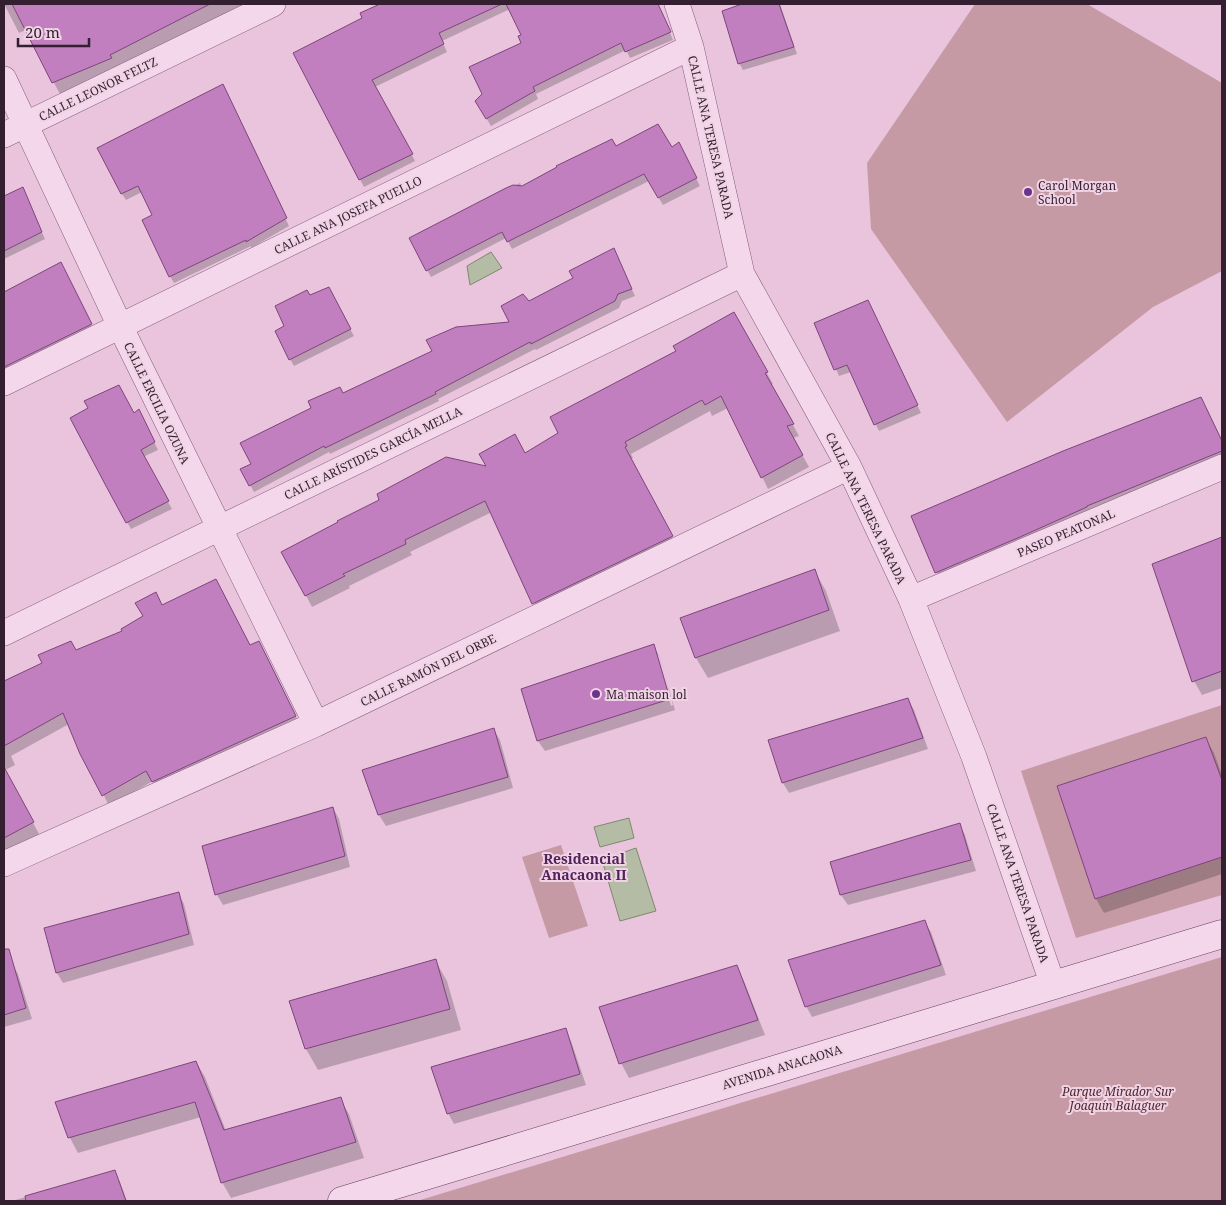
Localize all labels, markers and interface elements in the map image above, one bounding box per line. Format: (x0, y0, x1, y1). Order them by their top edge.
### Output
scale bar (18, 15, 89, 47)
text: 20 m (25, 22, 60, 42)
street label: CALLE LEONOR FELTZ (36, 53, 160, 125)
street label: CALLE ANA TERESA PARADA (684, 54, 738, 221)
street label: CALLE ANA JOSEFA PUELLO (271, 172, 425, 258)
place label: Carol Morgan School (1038, 177, 1117, 208)
marker: Carol Morgan School (1022, 186, 1034, 198)
street label: CALLE ERCILIA OZUNA (120, 339, 194, 467)
street label: CALLE ARÍSTIDES GARCÍA MELLA (281, 402, 465, 504)
street label: CALLE ANA TERESA PARADA (822, 429, 910, 587)
street label: PASEO PEATONAL (1014, 505, 1118, 561)
street label: CALLE RAMÓN DEL ORBE (357, 630, 499, 710)
place label: Ma maison lol (606, 686, 687, 703)
marker: Ma maison lol (590, 688, 602, 700)
street label: CALLE ANA TERESA PARADA (983, 801, 1053, 965)
district label: Residencial Anacaona II (541, 849, 627, 884)
street label: AVENIDA ANACAONA (720, 1040, 845, 1093)
park label: Parque Mirador Sur Joaquín Balaguer (1061, 1083, 1174, 1114)

